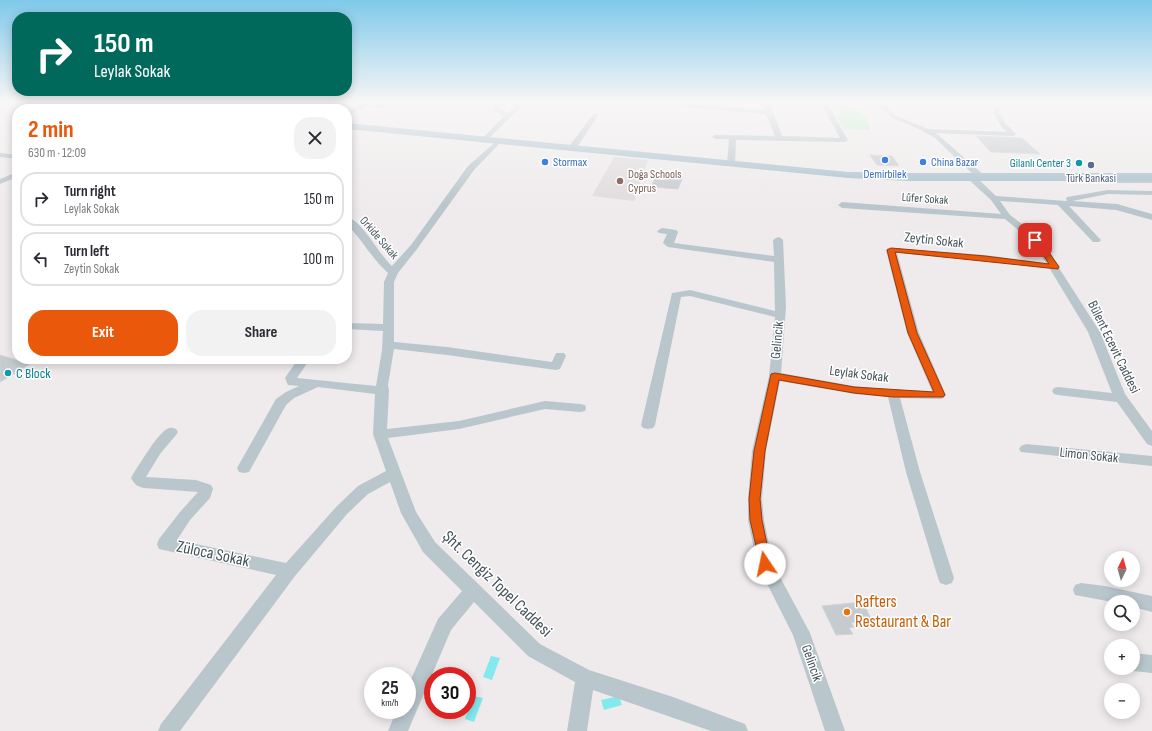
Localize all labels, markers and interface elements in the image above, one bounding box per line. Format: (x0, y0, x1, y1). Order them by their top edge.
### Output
text: 150 m (94, 27, 154, 60)
icon: right (28, 28, 80, 80)
text: Leylak Sokak (94, 61, 170, 82)
text: 2 min (28, 115, 74, 144)
button: close (294, 117, 336, 159)
text: 630 m · 12:09 (28, 145, 86, 161)
place label: Stormax (553, 155, 587, 170)
marker: Demirbilek (880, 155, 890, 165)
place label: China Bazar (931, 155, 979, 170)
place label: Gilanlı Center 3 (1010, 156, 1071, 171)
marker: Stormax (540, 157, 550, 167)
marker: China Bazar (918, 157, 928, 167)
marker: Gilanlı Center 3 (1074, 158, 1084, 168)
marker: Türk Bankasi (1086, 160, 1096, 170)
place label: Doğa Schools Cyprus (628, 167, 682, 196)
place label: Demirbilek (864, 167, 907, 182)
place label: Türk Bankasi (1066, 171, 1116, 186)
marker: Doğa Schools Cyprus (615, 176, 625, 186)
text: Turn right (64, 182, 116, 201)
icon: right (30, 188, 52, 210)
text: 150 m (304, 190, 334, 209)
street label: Lűfer Sokak (901, 190, 949, 208)
text: Leylak Sokak (64, 201, 119, 217)
street label: Orkide Sokak (356, 214, 402, 263)
pin (1018, 223, 1052, 257)
street label: Zeytin Sokak (904, 228, 965, 252)
icon: arrive (1024, 229, 1046, 251)
text: Turn left (64, 242, 109, 261)
icon: left (30, 248, 52, 270)
text: 100 m (303, 250, 334, 269)
text: Zeytin Sokak (64, 261, 119, 277)
street label: Bülent Ecevit Caddesi (1084, 298, 1144, 396)
button: Exit (28, 310, 178, 356)
button: Share (186, 310, 336, 356)
street label: Gelincik (767, 320, 787, 360)
street label: Leylak Sokak (828, 362, 890, 386)
place label: C Block (16, 365, 51, 382)
marker: C Block (3, 368, 13, 378)
street label: Limon Sokak (1059, 443, 1120, 467)
street label: Şht. Cengiz Topel Caddesi (438, 527, 556, 641)
street label: Züloca Sokak (175, 537, 252, 572)
position arrow (744, 543, 786, 585)
north arrow (1104, 551, 1140, 587)
map controls (1104, 551, 1140, 719)
place label: Rafters Restaurant & Bar (855, 592, 951, 632)
button: search (1104, 595, 1140, 631)
marker: Rafters Restaurant & Bar (842, 607, 852, 617)
button: + (1104, 639, 1140, 675)
street label: Gelincik (798, 642, 826, 684)
speed limit sign: 30 (424, 667, 476, 719)
text: 25 (381, 676, 399, 700)
button: − (1104, 683, 1140, 719)
text: km/h (381, 697, 399, 709)

